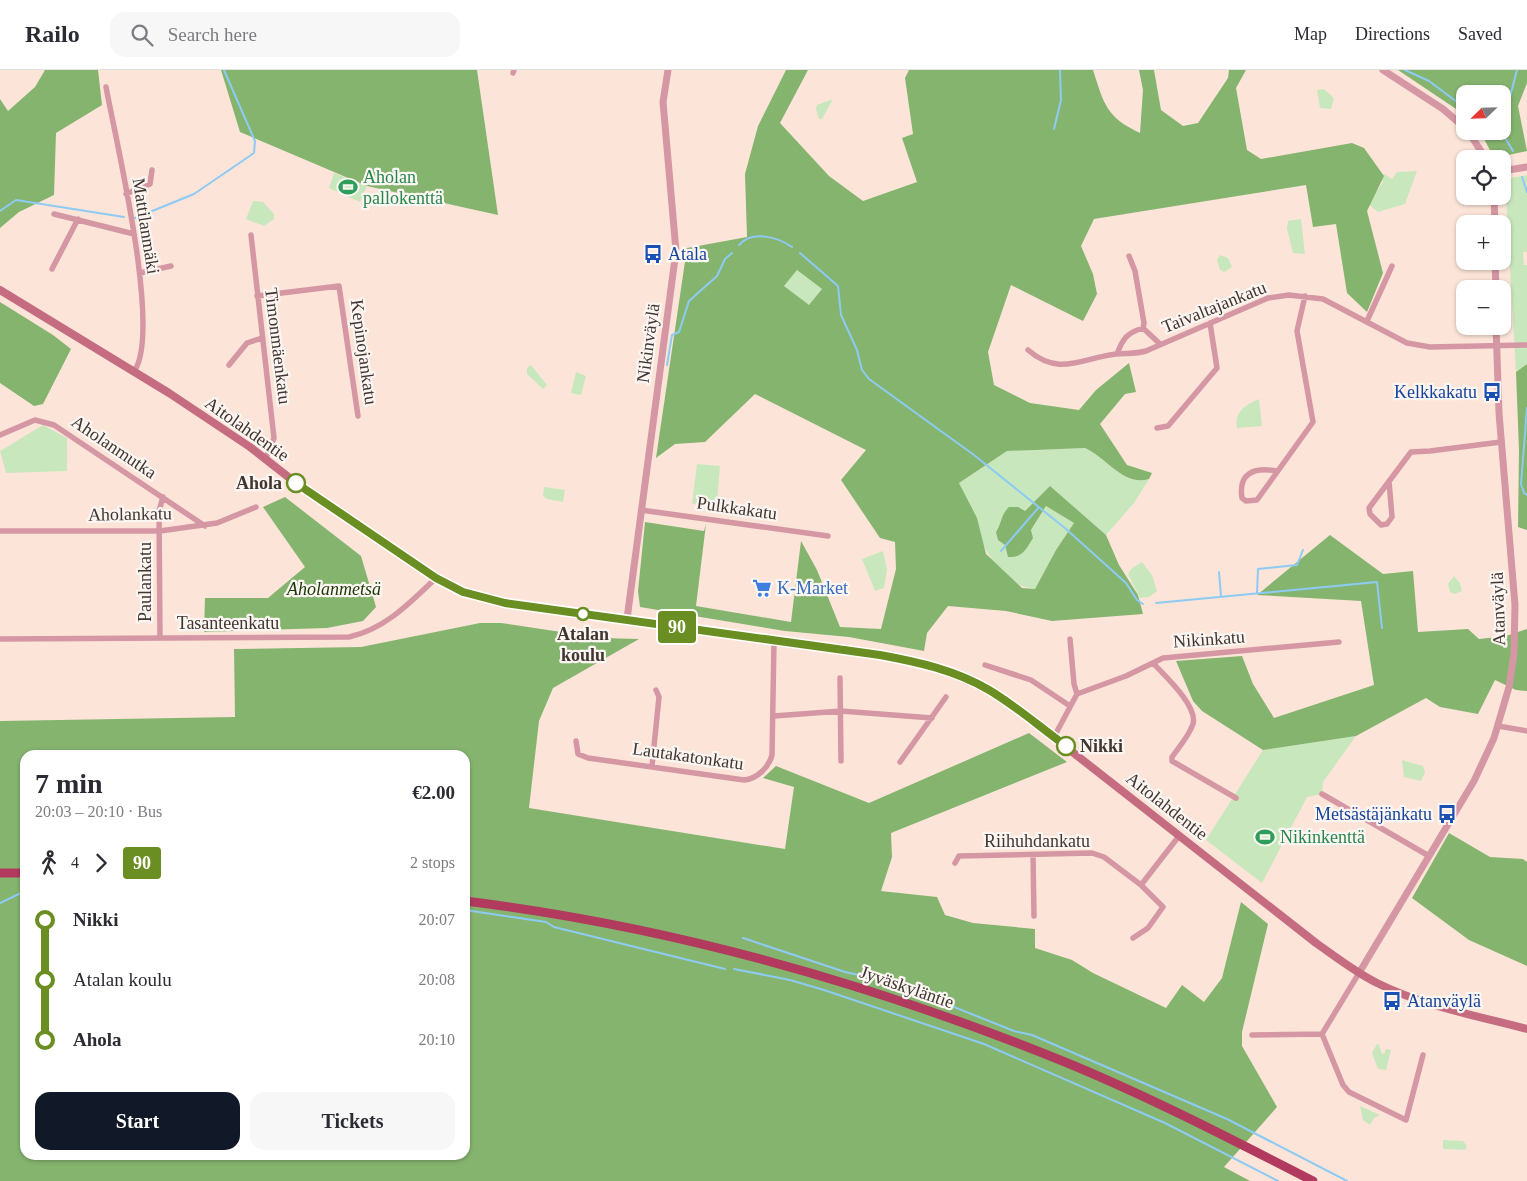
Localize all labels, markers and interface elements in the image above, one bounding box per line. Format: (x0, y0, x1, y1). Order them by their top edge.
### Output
search box (110, 12, 460, 57)
text: Railo (25, 21, 80, 47)
icon: search (128, 21, 156, 49)
text: Search here (168, 24, 257, 45)
text: Map (1294, 24, 1327, 44)
text: Directions (1355, 24, 1430, 44)
text: Saved (1458, 24, 1502, 44)
north arrow (1456, 85, 1511, 140)
map controls (1456, 85, 1511, 335)
button: locate (1456, 150, 1511, 205)
place label: Aholan pallokenttä (363, 167, 443, 208)
sports icon: Aholan pallokenttä (337, 176, 359, 198)
street label: Mattilanmäki (129, 177, 163, 275)
button: + (1456, 215, 1511, 270)
bus stop icon: Atala (642, 243, 664, 265)
place label: Atala (668, 244, 707, 264)
street label: Taivaltajankatu (1159, 277, 1269, 337)
button: − (1456, 280, 1511, 335)
street label: Timonmäenkatu (261, 287, 295, 405)
street label: Kepinojankatu (347, 298, 381, 406)
street label: Nikinväylä (633, 302, 663, 384)
bus stop icon: Kelkkakatu (1481, 381, 1503, 403)
place label: Kelkkakatu (1394, 382, 1477, 402)
street label: Aitolahdentie (201, 393, 293, 465)
street label: Aholanmutka (68, 411, 160, 483)
place label: Ahola (236, 473, 282, 493)
marker: Ahola (286, 473, 306, 493)
street label: Pulkkakatu (696, 492, 778, 524)
street label: Aholankatu (88, 503, 172, 525)
street label: Paulankatu (135, 542, 155, 622)
street label: Atanväylä (1487, 572, 1509, 646)
supermarket icon: K-Market (751, 577, 773, 599)
place label: K-Market (777, 578, 848, 598)
park label: Aholanmetsä (286, 579, 381, 599)
marker: Atalan koulu (576, 607, 590, 621)
line badge: 90 (654, 611, 700, 643)
street label: Tasanteenkatu (177, 613, 279, 633)
text: 90 (668, 617, 686, 637)
place label: Atalan koulu (557, 624, 609, 665)
street label: Nikinkatu (1172, 627, 1246, 651)
marker: Nikki (1056, 736, 1076, 756)
place label: Nikki (1080, 736, 1123, 756)
street label: Lautakatonkatu (631, 738, 745, 774)
text: 7 min (35, 768, 103, 799)
street label: Aitolahdentie (1122, 768, 1212, 844)
text: €2.00 (412, 782, 455, 803)
text: 20:03 – 20:10 · Bus (35, 803, 162, 820)
bus stop icon: Metsästäjänkatu (1436, 803, 1458, 825)
place label: Metsästäjänkatu (1315, 804, 1432, 824)
sports icon: Nikinkenttä (1254, 826, 1276, 848)
place label: Nikinkenttä (1280, 827, 1365, 847)
street label: Riihuhdankatu (984, 831, 1090, 851)
icon: walk (35, 849, 63, 877)
icon: forward (87, 849, 115, 877)
text: 90 (133, 853, 151, 873)
text: 4 (71, 854, 79, 871)
text: 2 stops (410, 854, 455, 871)
text: Nikki (73, 909, 118, 930)
text: 20:07 (419, 911, 455, 928)
street label: Jyväskyläntie (857, 962, 957, 1012)
text: Atalan koulu (73, 969, 172, 990)
text: 20:08 (419, 971, 455, 988)
bus stop icon: Atanväylä (1381, 990, 1403, 1012)
place label: Atanväylä (1407, 991, 1481, 1011)
text: Ahola (73, 1029, 122, 1050)
text: 20:10 (419, 1031, 455, 1048)
button: Start (35, 1092, 240, 1150)
button: Tickets (250, 1092, 455, 1150)

